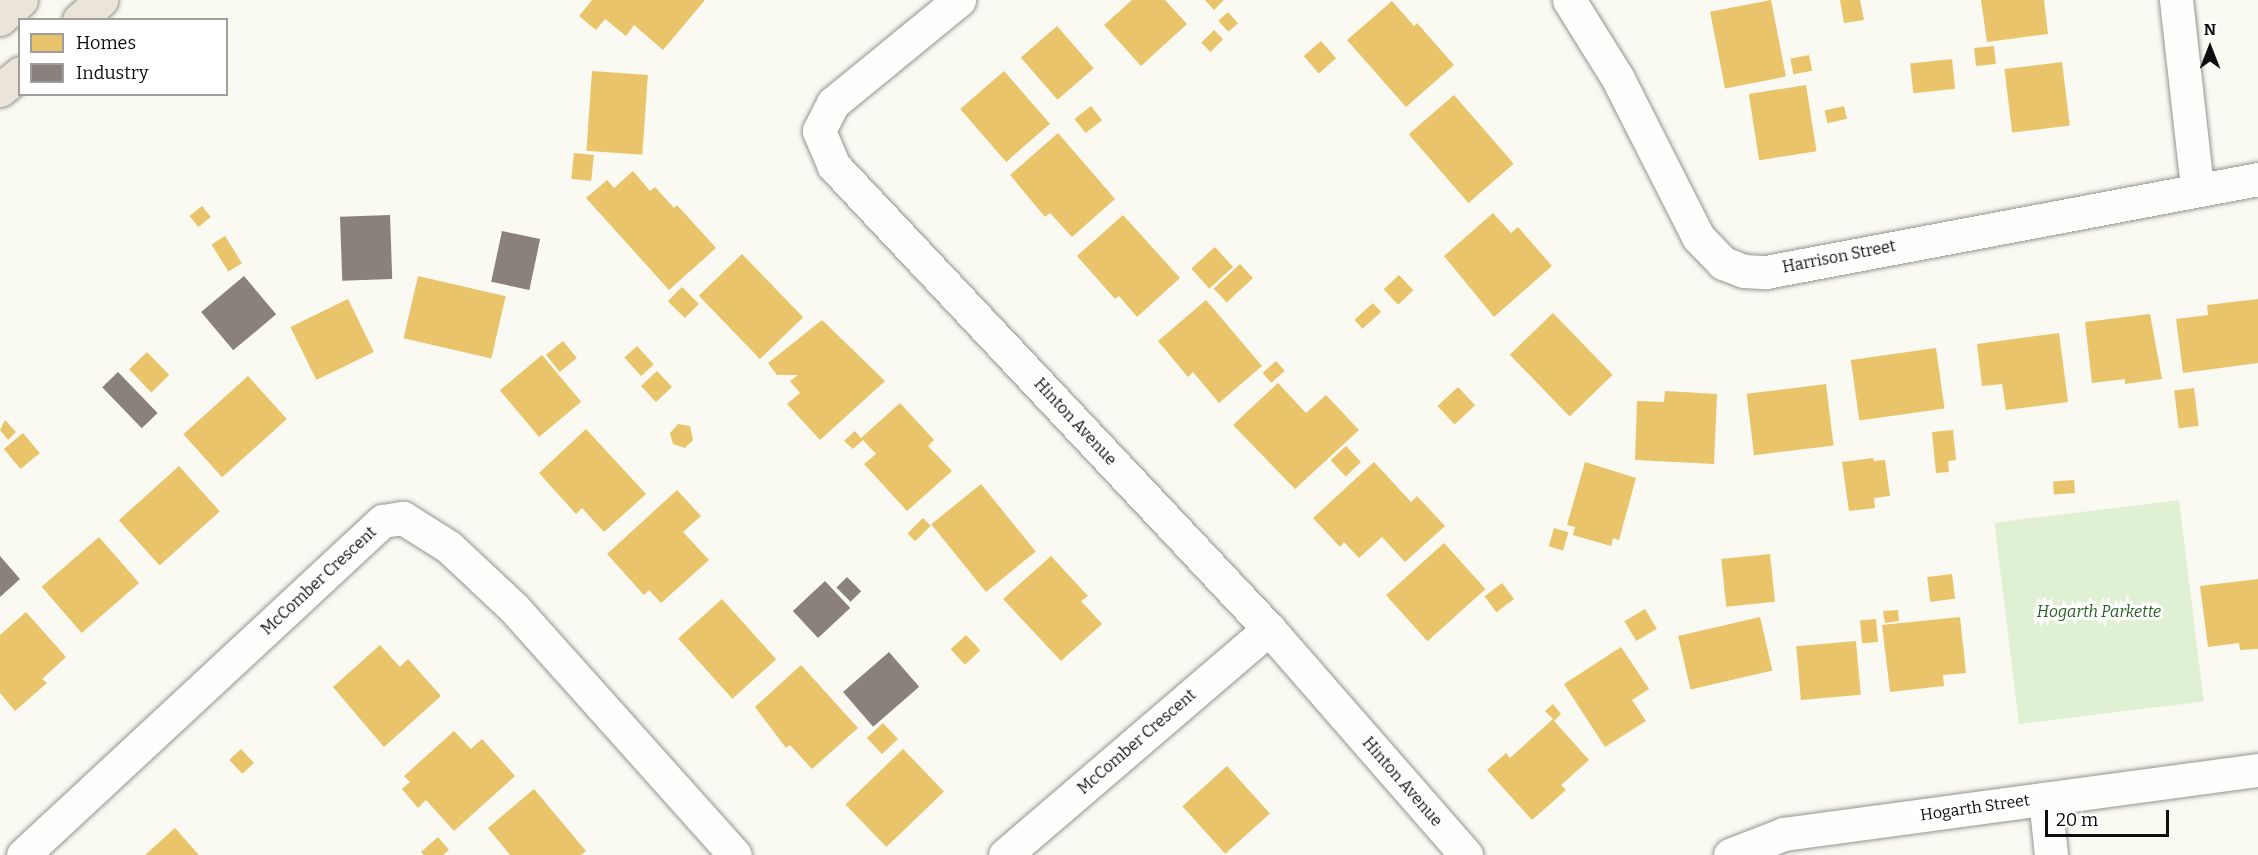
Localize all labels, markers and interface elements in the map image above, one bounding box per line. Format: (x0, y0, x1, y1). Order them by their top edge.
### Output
legend (18, 18, 228, 96)
north arrow (2180, 18, 2240, 78)
text: N (2204, 20, 2216, 39)
text: Homes (76, 32, 136, 54)
text: Industry (76, 62, 148, 84)
street label: Harrison Street (1781, 237, 1897, 277)
street label: Hinton Avenue (1030, 375, 1120, 469)
street label: McComber Crescent (257, 523, 381, 639)
park label: Hogarth Parkette (2037, 602, 2161, 622)
street label: McComber Crescent (1074, 685, 1200, 799)
street label: Hinton Avenue (1358, 733, 1446, 831)
street label: Hogarth Street (1919, 791, 2031, 825)
scale bar (2048, 798, 2172, 836)
text: 20 m (2056, 809, 2098, 831)

